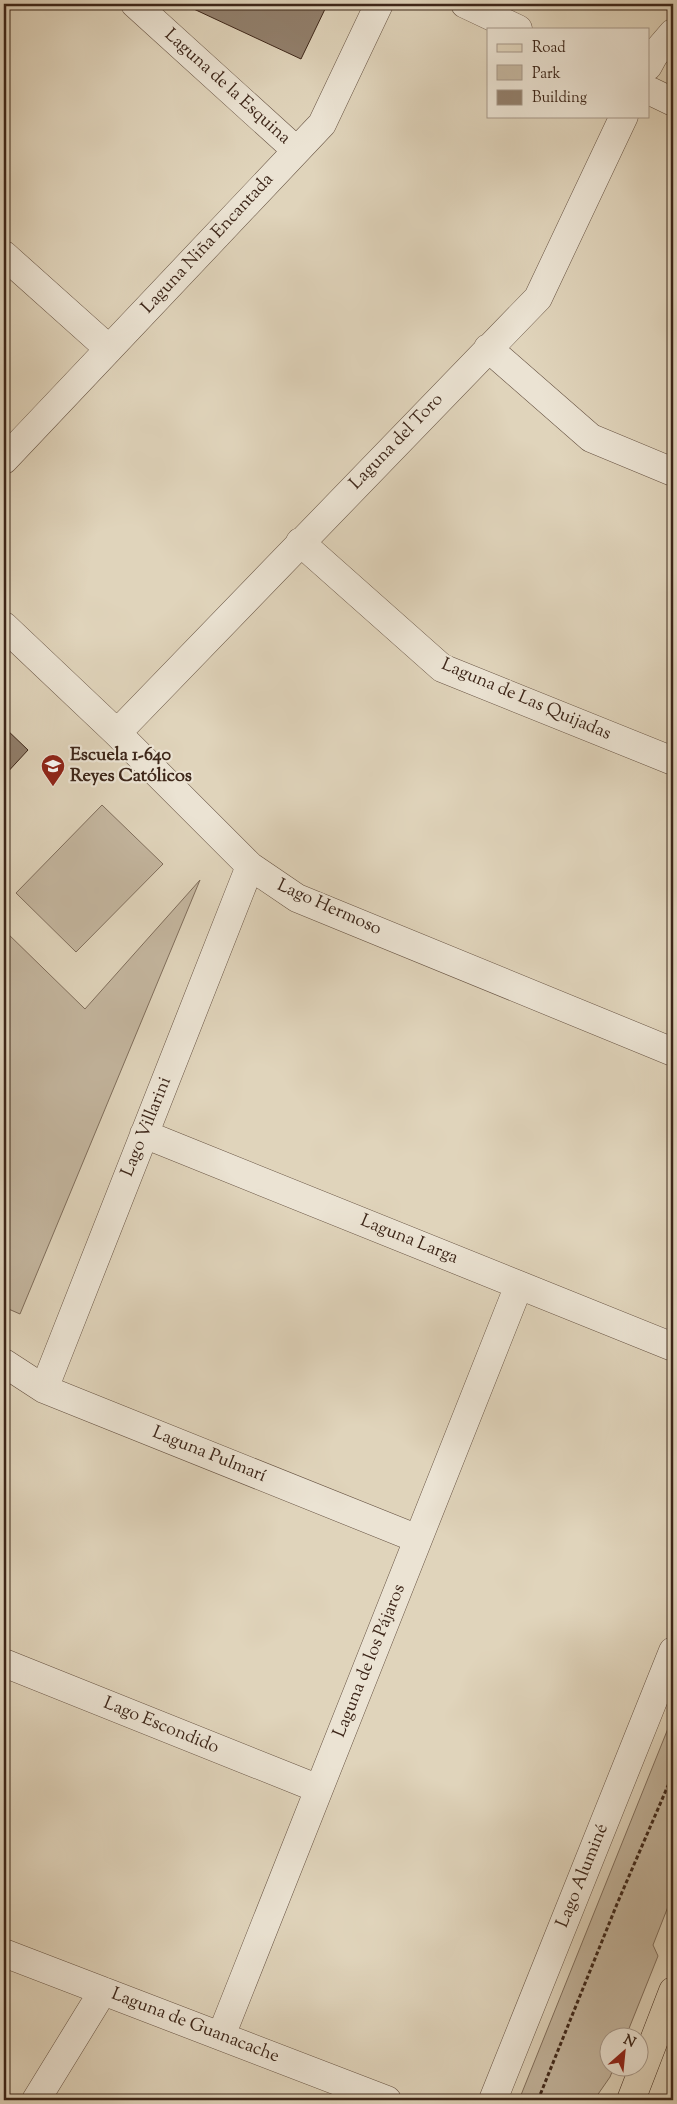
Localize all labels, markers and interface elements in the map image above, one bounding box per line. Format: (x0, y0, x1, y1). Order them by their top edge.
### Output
street label: Laguna de la Esquina (158, 23, 296, 151)
legend (487, 28, 650, 118)
text: Road (532, 38, 566, 59)
text: Park (532, 64, 561, 85)
text: Building (532, 88, 587, 109)
street label: Laguna Niña Encantada (136, 168, 280, 320)
street label: Laguna del Toro (344, 388, 450, 496)
street label: Laguna de Las Quijadas (437, 652, 615, 748)
place label: Escuela 1-640 Reyes Católicos (70, 743, 192, 790)
school or university icon: Escuela 1-640 Reyes Católicos (40, 753, 66, 787)
street label: Lago Hermoso (272, 873, 386, 943)
street label: Lago Villarini (115, 1073, 179, 1181)
street label: Laguna Larga (356, 1209, 462, 1271)
street label: Laguna Pulmarí (148, 1420, 270, 1490)
street label: Laguna de los Pájaros (327, 1580, 413, 1742)
street label: Lago Escondido (99, 1691, 223, 1761)
street label: Lago Aluminé (550, 1820, 616, 1932)
street label: Laguna de Guanacache (107, 1982, 283, 2070)
north arrow (600, 2026, 650, 2076)
text: N (619, 2031, 639, 2054)

